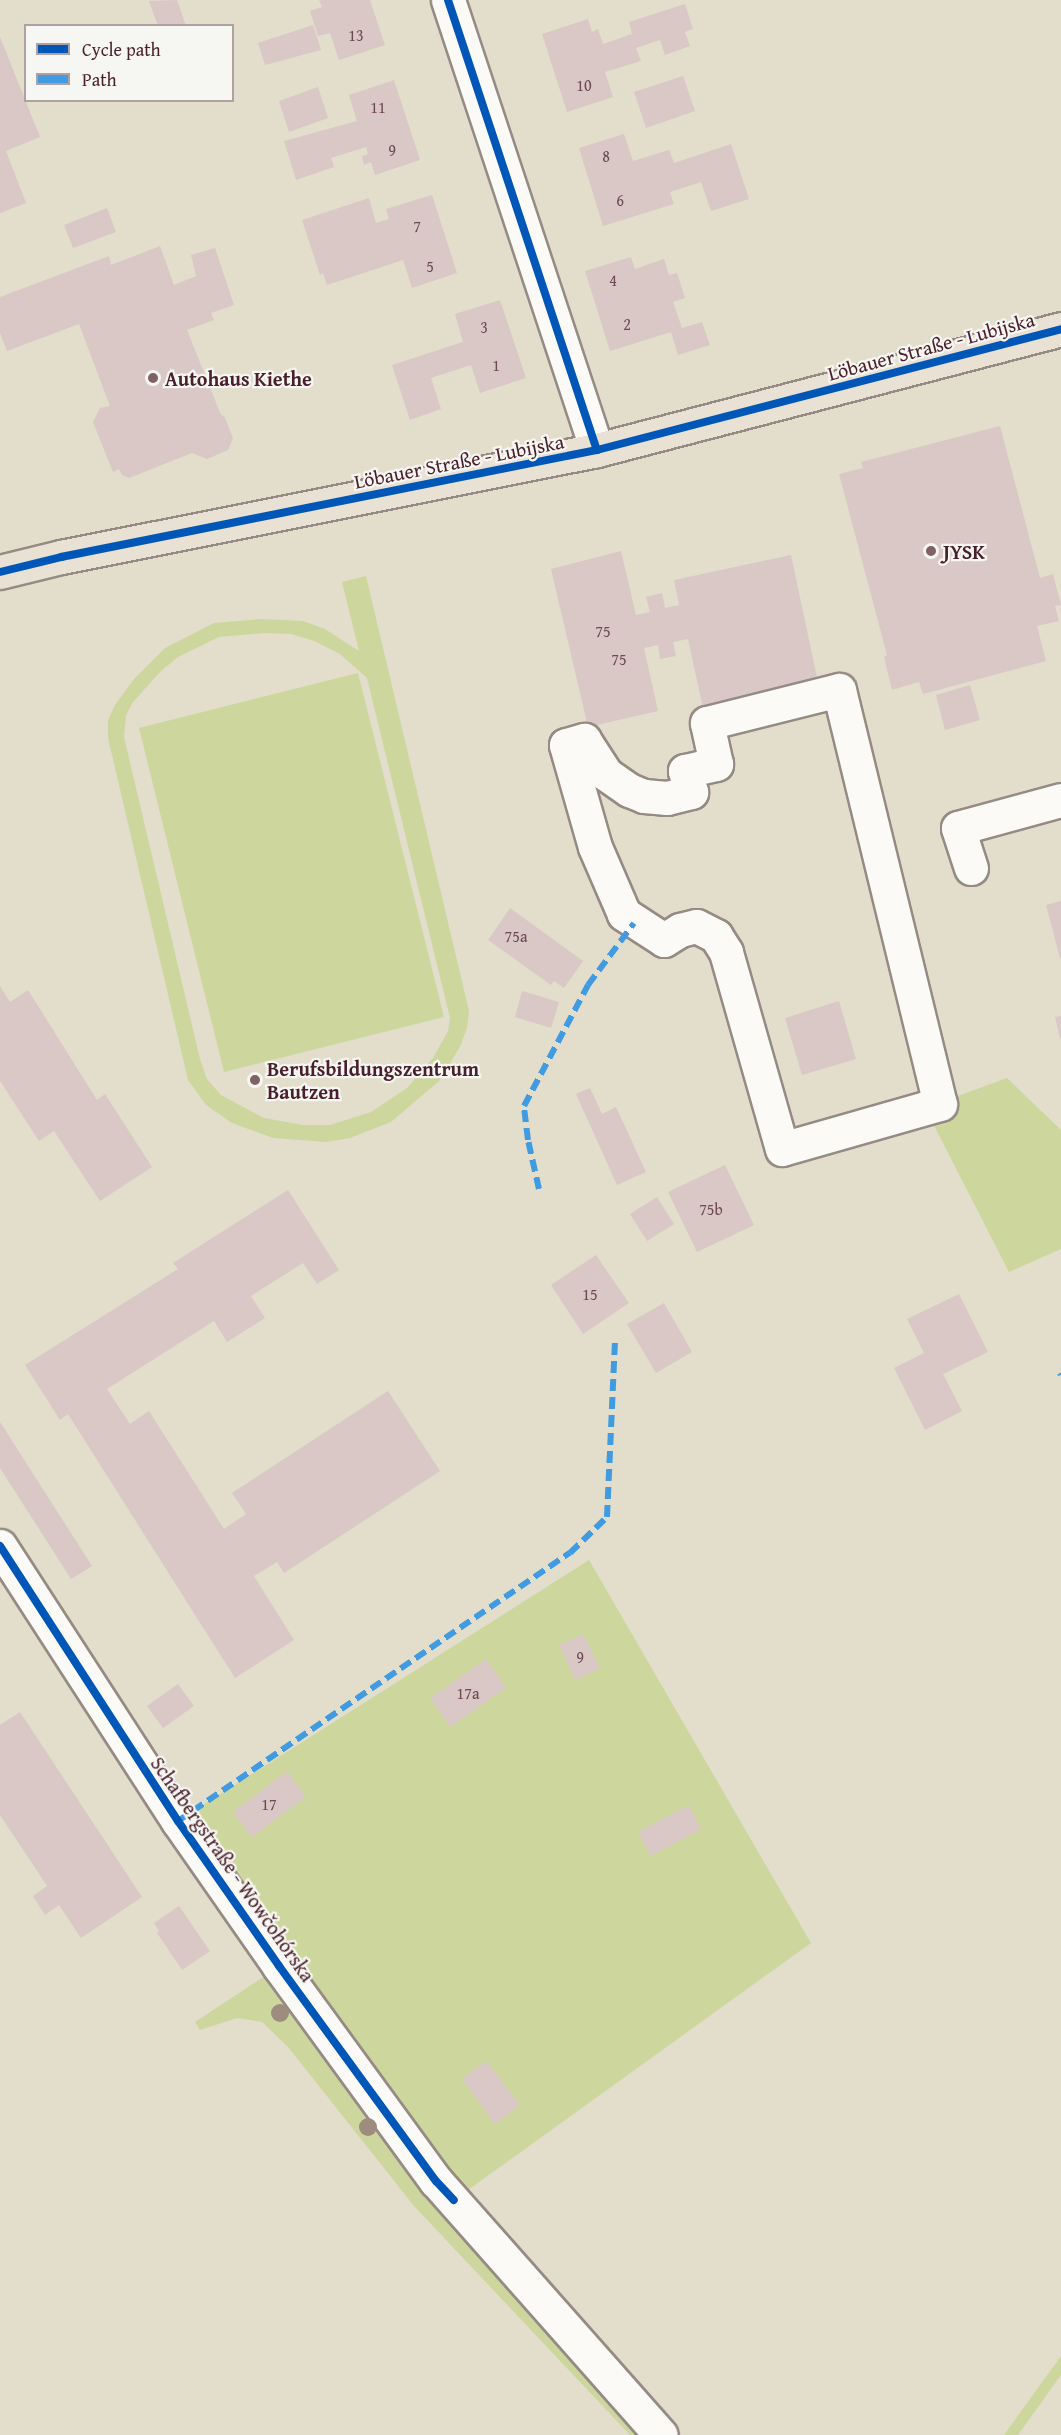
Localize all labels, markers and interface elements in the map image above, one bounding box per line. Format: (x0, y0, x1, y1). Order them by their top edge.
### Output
legend (24, 24, 234, 102)
house number: 13 (348, 25, 364, 45)
text: Cycle path (82, 36, 161, 63)
text: Path (82, 66, 117, 93)
house number: 10 (576, 75, 592, 95)
house number: 11 (370, 97, 386, 117)
house number: 9 (388, 140, 396, 160)
house number: 8 (602, 146, 610, 166)
house number: 6 (616, 190, 624, 210)
house number: 7 (413, 216, 421, 236)
house number: 5 (426, 256, 434, 276)
house number: 4 (609, 270, 617, 290)
street label: Löbauer Straße - Lubijska (825, 307, 1037, 385)
house number: 2 (623, 314, 631, 334)
house number: 3 (480, 317, 488, 337)
house number: 1 (492, 355, 500, 375)
place label: Autohaus Kiethe (165, 366, 312, 390)
marker: Autohaus Kiethe (146, 371, 160, 385)
street label: Löbauer Straße - Lubijska (352, 429, 566, 493)
place label: JYSK (943, 539, 985, 563)
marker: JYSK (924, 544, 938, 558)
house number: 75 (595, 621, 611, 641)
house number: 75 (611, 649, 627, 669)
house number: 75a (505, 926, 527, 946)
place label: Berufsbildungszentrum Bautzen (267, 1056, 479, 1103)
marker: Berufsbildungszentrum Bautzen (248, 1073, 262, 1087)
house number: 75b (699, 1199, 723, 1219)
house number: 15 (582, 1284, 598, 1304)
house number: 9 (576, 1647, 584, 1667)
house number: 17a (457, 1683, 479, 1703)
street label: Schafbergstraße - Wowčohórska (146, 1752, 320, 1986)
house number: 17 (261, 1794, 277, 1814)

